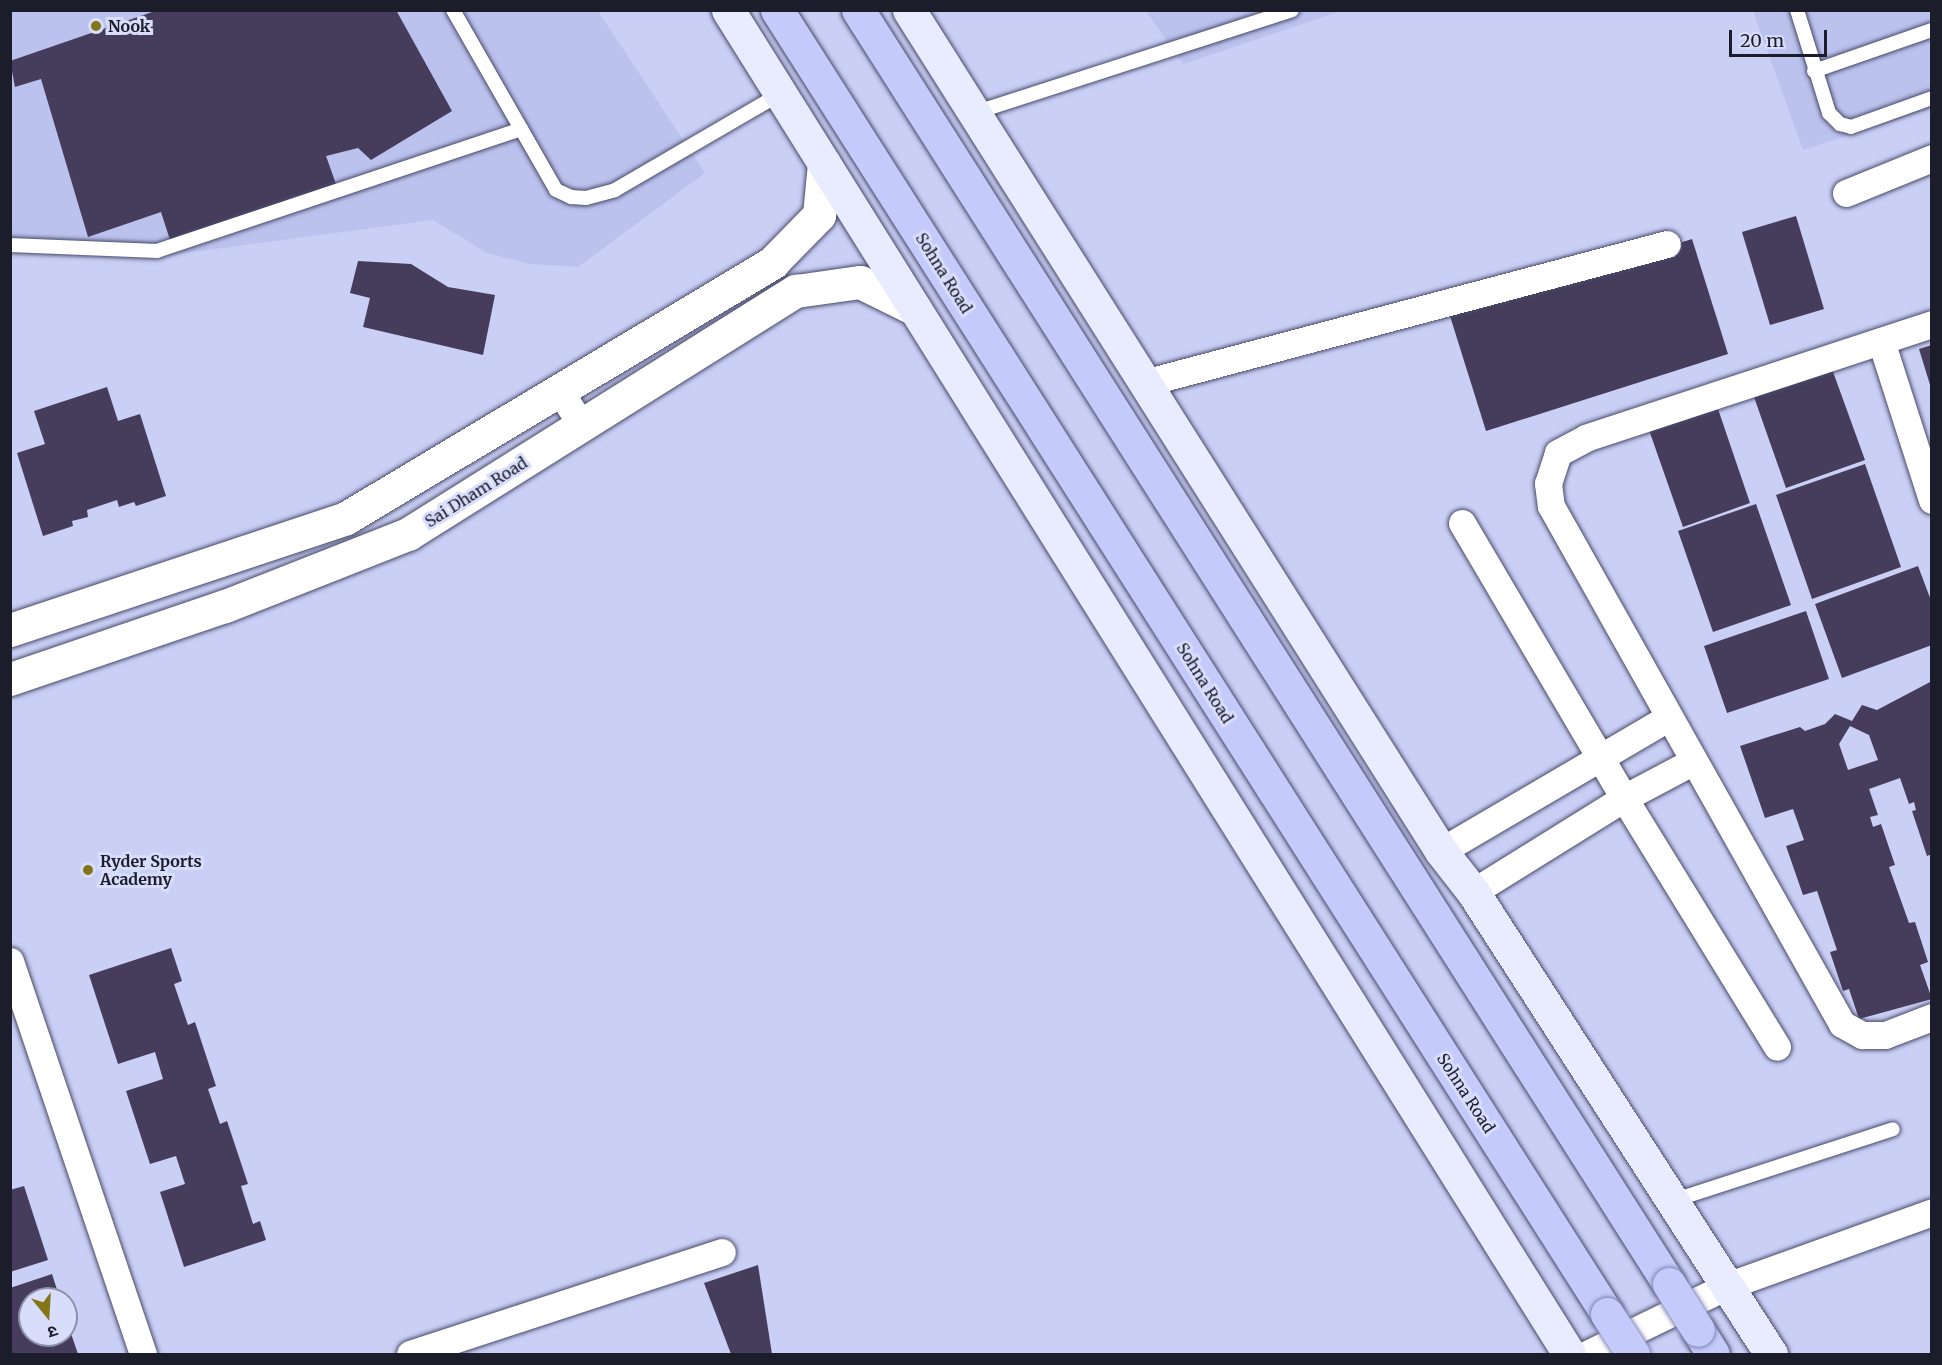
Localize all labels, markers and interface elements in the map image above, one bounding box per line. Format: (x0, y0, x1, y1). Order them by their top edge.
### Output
place label: Nook (108, 16, 150, 36)
scale bar (1732, 18, 1830, 56)
marker: Nook (89, 19, 103, 33)
text: 20 m (1740, 29, 1784, 52)
street label: Sohna Road (912, 229, 976, 317)
street label: Sai Dham Road (421, 453, 531, 531)
street label: Sohna Road (1173, 639, 1237, 727)
place label: Ryder Sports Academy (100, 851, 202, 889)
marker: Ryder Sports Academy (81, 863, 95, 877)
street label: Sohna Road (1433, 1050, 1499, 1136)
north arrow (18, 1287, 78, 1347)
text: उ (45, 1321, 60, 1343)

